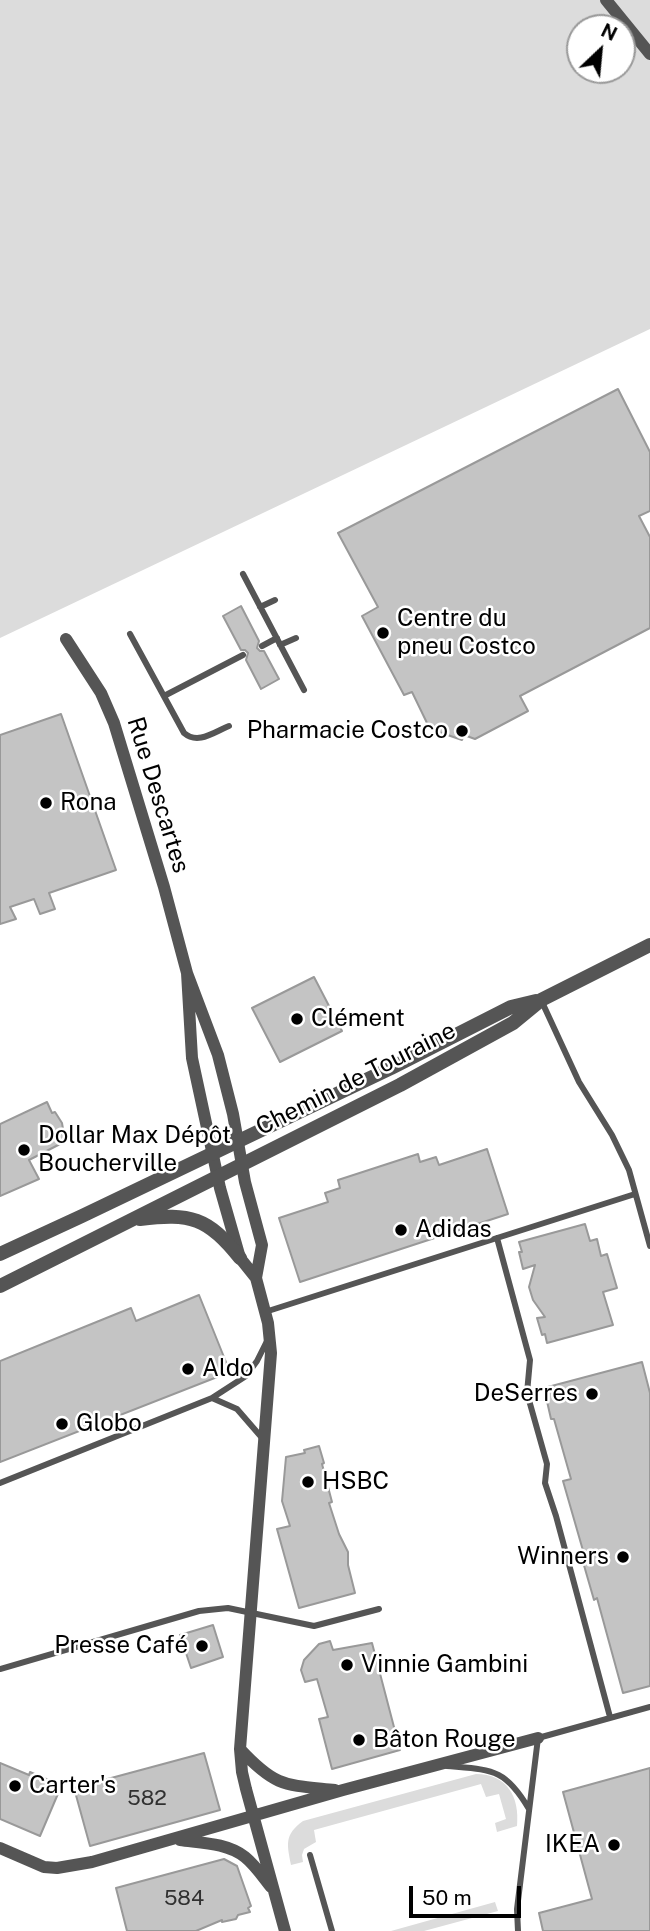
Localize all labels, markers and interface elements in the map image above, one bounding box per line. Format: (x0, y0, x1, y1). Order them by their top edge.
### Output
north arrow (566, 14, 636, 84)
text: N (598, 19, 621, 45)
place label: Centre du pneu Costco (397, 605, 536, 661)
marker: Centre du pneu Costco (375, 625, 391, 641)
street label: Rue Descartes (121, 714, 195, 876)
place label: Pharmacie Costco (247, 717, 448, 745)
marker: Pharmacie Costco (454, 723, 470, 739)
place label: Rona (60, 789, 116, 817)
marker: Rona (38, 795, 54, 811)
place label: Clément (311, 1005, 405, 1033)
marker: Clément (289, 1011, 305, 1027)
street label: Chemin de Touraine (251, 1016, 461, 1142)
place label: Dollar Max Dépôt Boucherville (38, 1122, 231, 1178)
marker: Dollar Max Dépôt Boucherville (16, 1142, 32, 1158)
place label: Adidas (415, 1216, 492, 1244)
marker: Adidas (393, 1222, 409, 1238)
place label: Aldo (202, 1355, 254, 1383)
marker: Aldo (180, 1361, 196, 1377)
place label: DeSerres (474, 1380, 578, 1408)
marker: DeSerres (584, 1386, 600, 1402)
place label: Globo (76, 1410, 142, 1438)
marker: Globo (54, 1416, 70, 1432)
place label: HSBC (322, 1468, 389, 1496)
marker: HSBC (300, 1474, 316, 1490)
place label: Winners (517, 1543, 609, 1571)
marker: Winners (615, 1549, 631, 1565)
place label: Presse Café (54, 1632, 188, 1660)
marker: Presse Café (194, 1638, 210, 1654)
place label: Vinnie Gambini (361, 1651, 528, 1679)
marker: Vinnie Gambini (339, 1657, 355, 1673)
place label: Bâton Rouge (373, 1726, 516, 1754)
marker: Bâton Rouge (351, 1732, 367, 1748)
place label: Carter's (29, 1772, 116, 1800)
marker: Carter's (7, 1778, 23, 1794)
house number: 582 (127, 1786, 167, 1812)
place label: IKEA (545, 1831, 600, 1859)
marker: IKEA (606, 1837, 622, 1853)
scale bar (412, 1871, 524, 1915)
text: 50 m (422, 1885, 472, 1910)
house number: 584 (164, 1886, 204, 1912)

